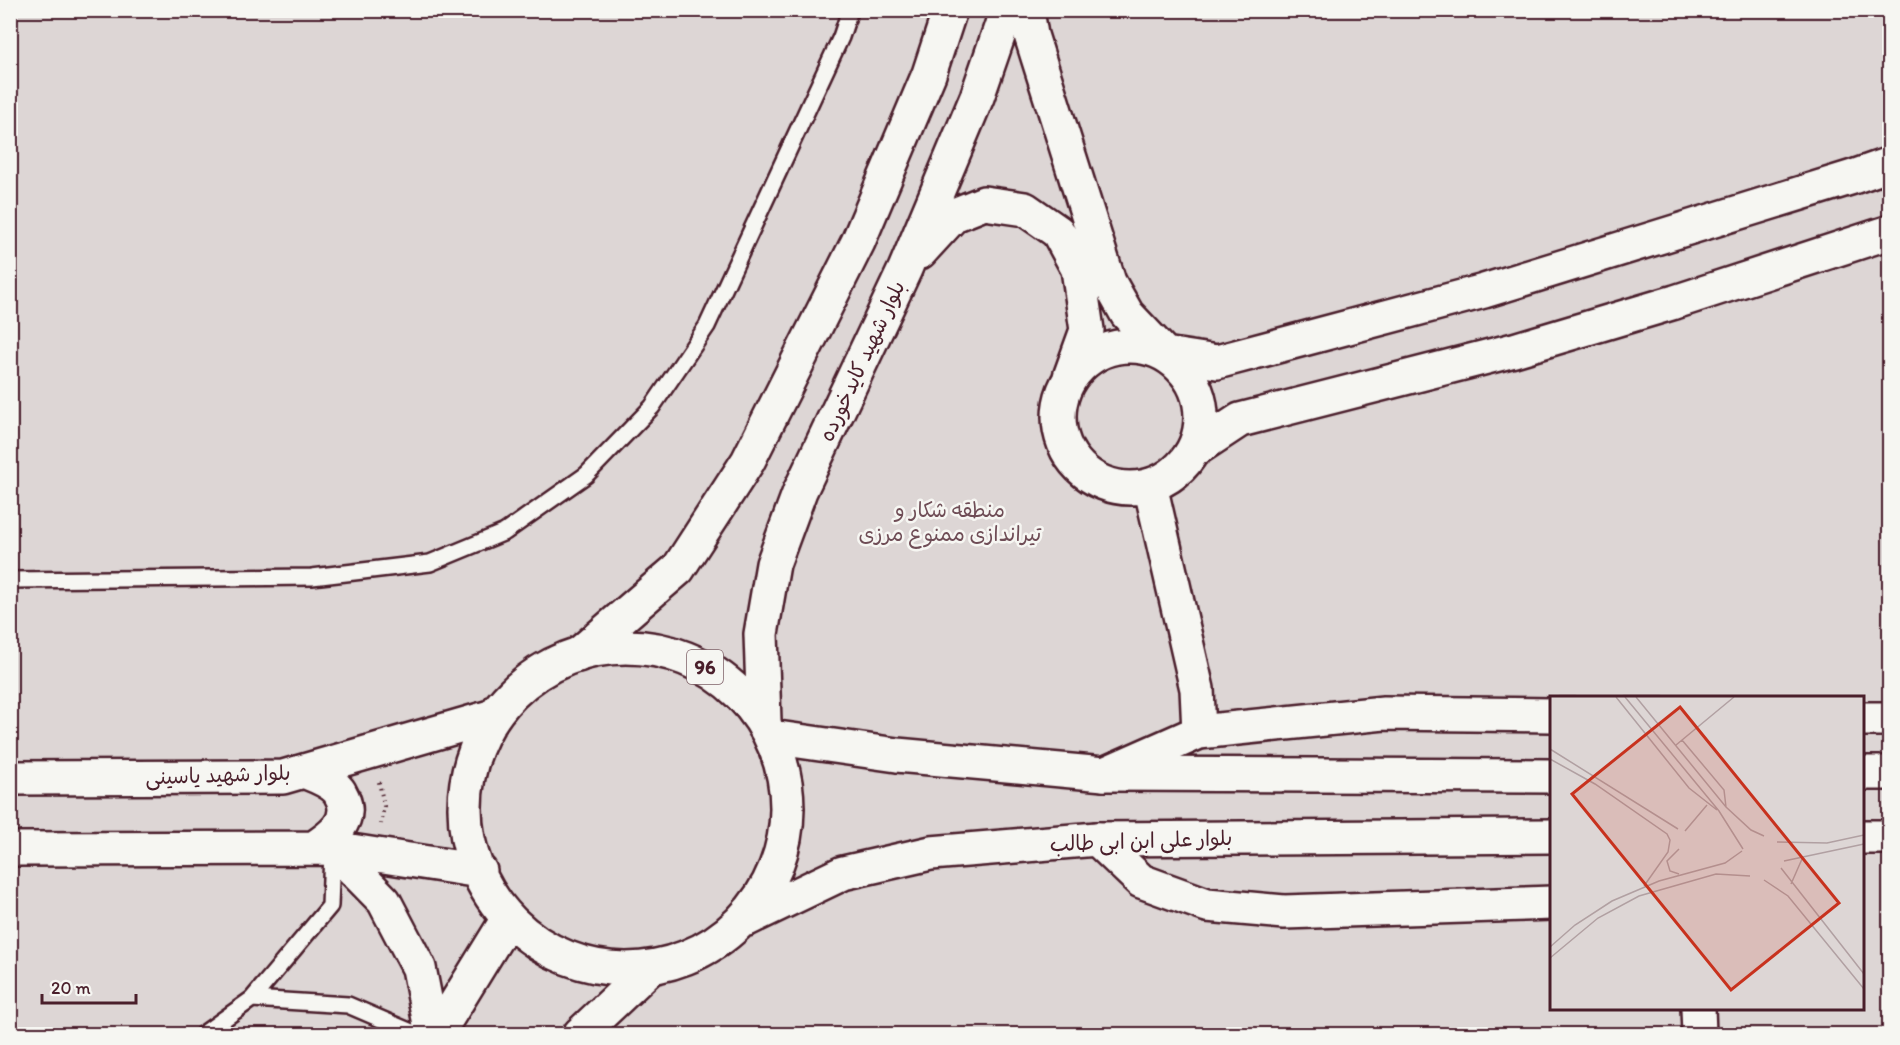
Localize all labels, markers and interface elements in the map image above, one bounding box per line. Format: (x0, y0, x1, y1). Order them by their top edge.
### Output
street label: بلوار شهید کایدخورده (813, 276, 912, 446)
park label: منطقه شکار و تیراندازی ممنوع مرزی (859, 497, 1042, 549)
road number: 96 (687, 650, 723, 684)
inset map (1550, 696, 1864, 1009)
street label: بلوار شهید یاسینی (145, 759, 291, 792)
street label: بلوار علی ابن ابی طالب (1049, 825, 1233, 858)
scale bar (42, 967, 136, 1005)
text: 20 m (51, 977, 91, 999)

